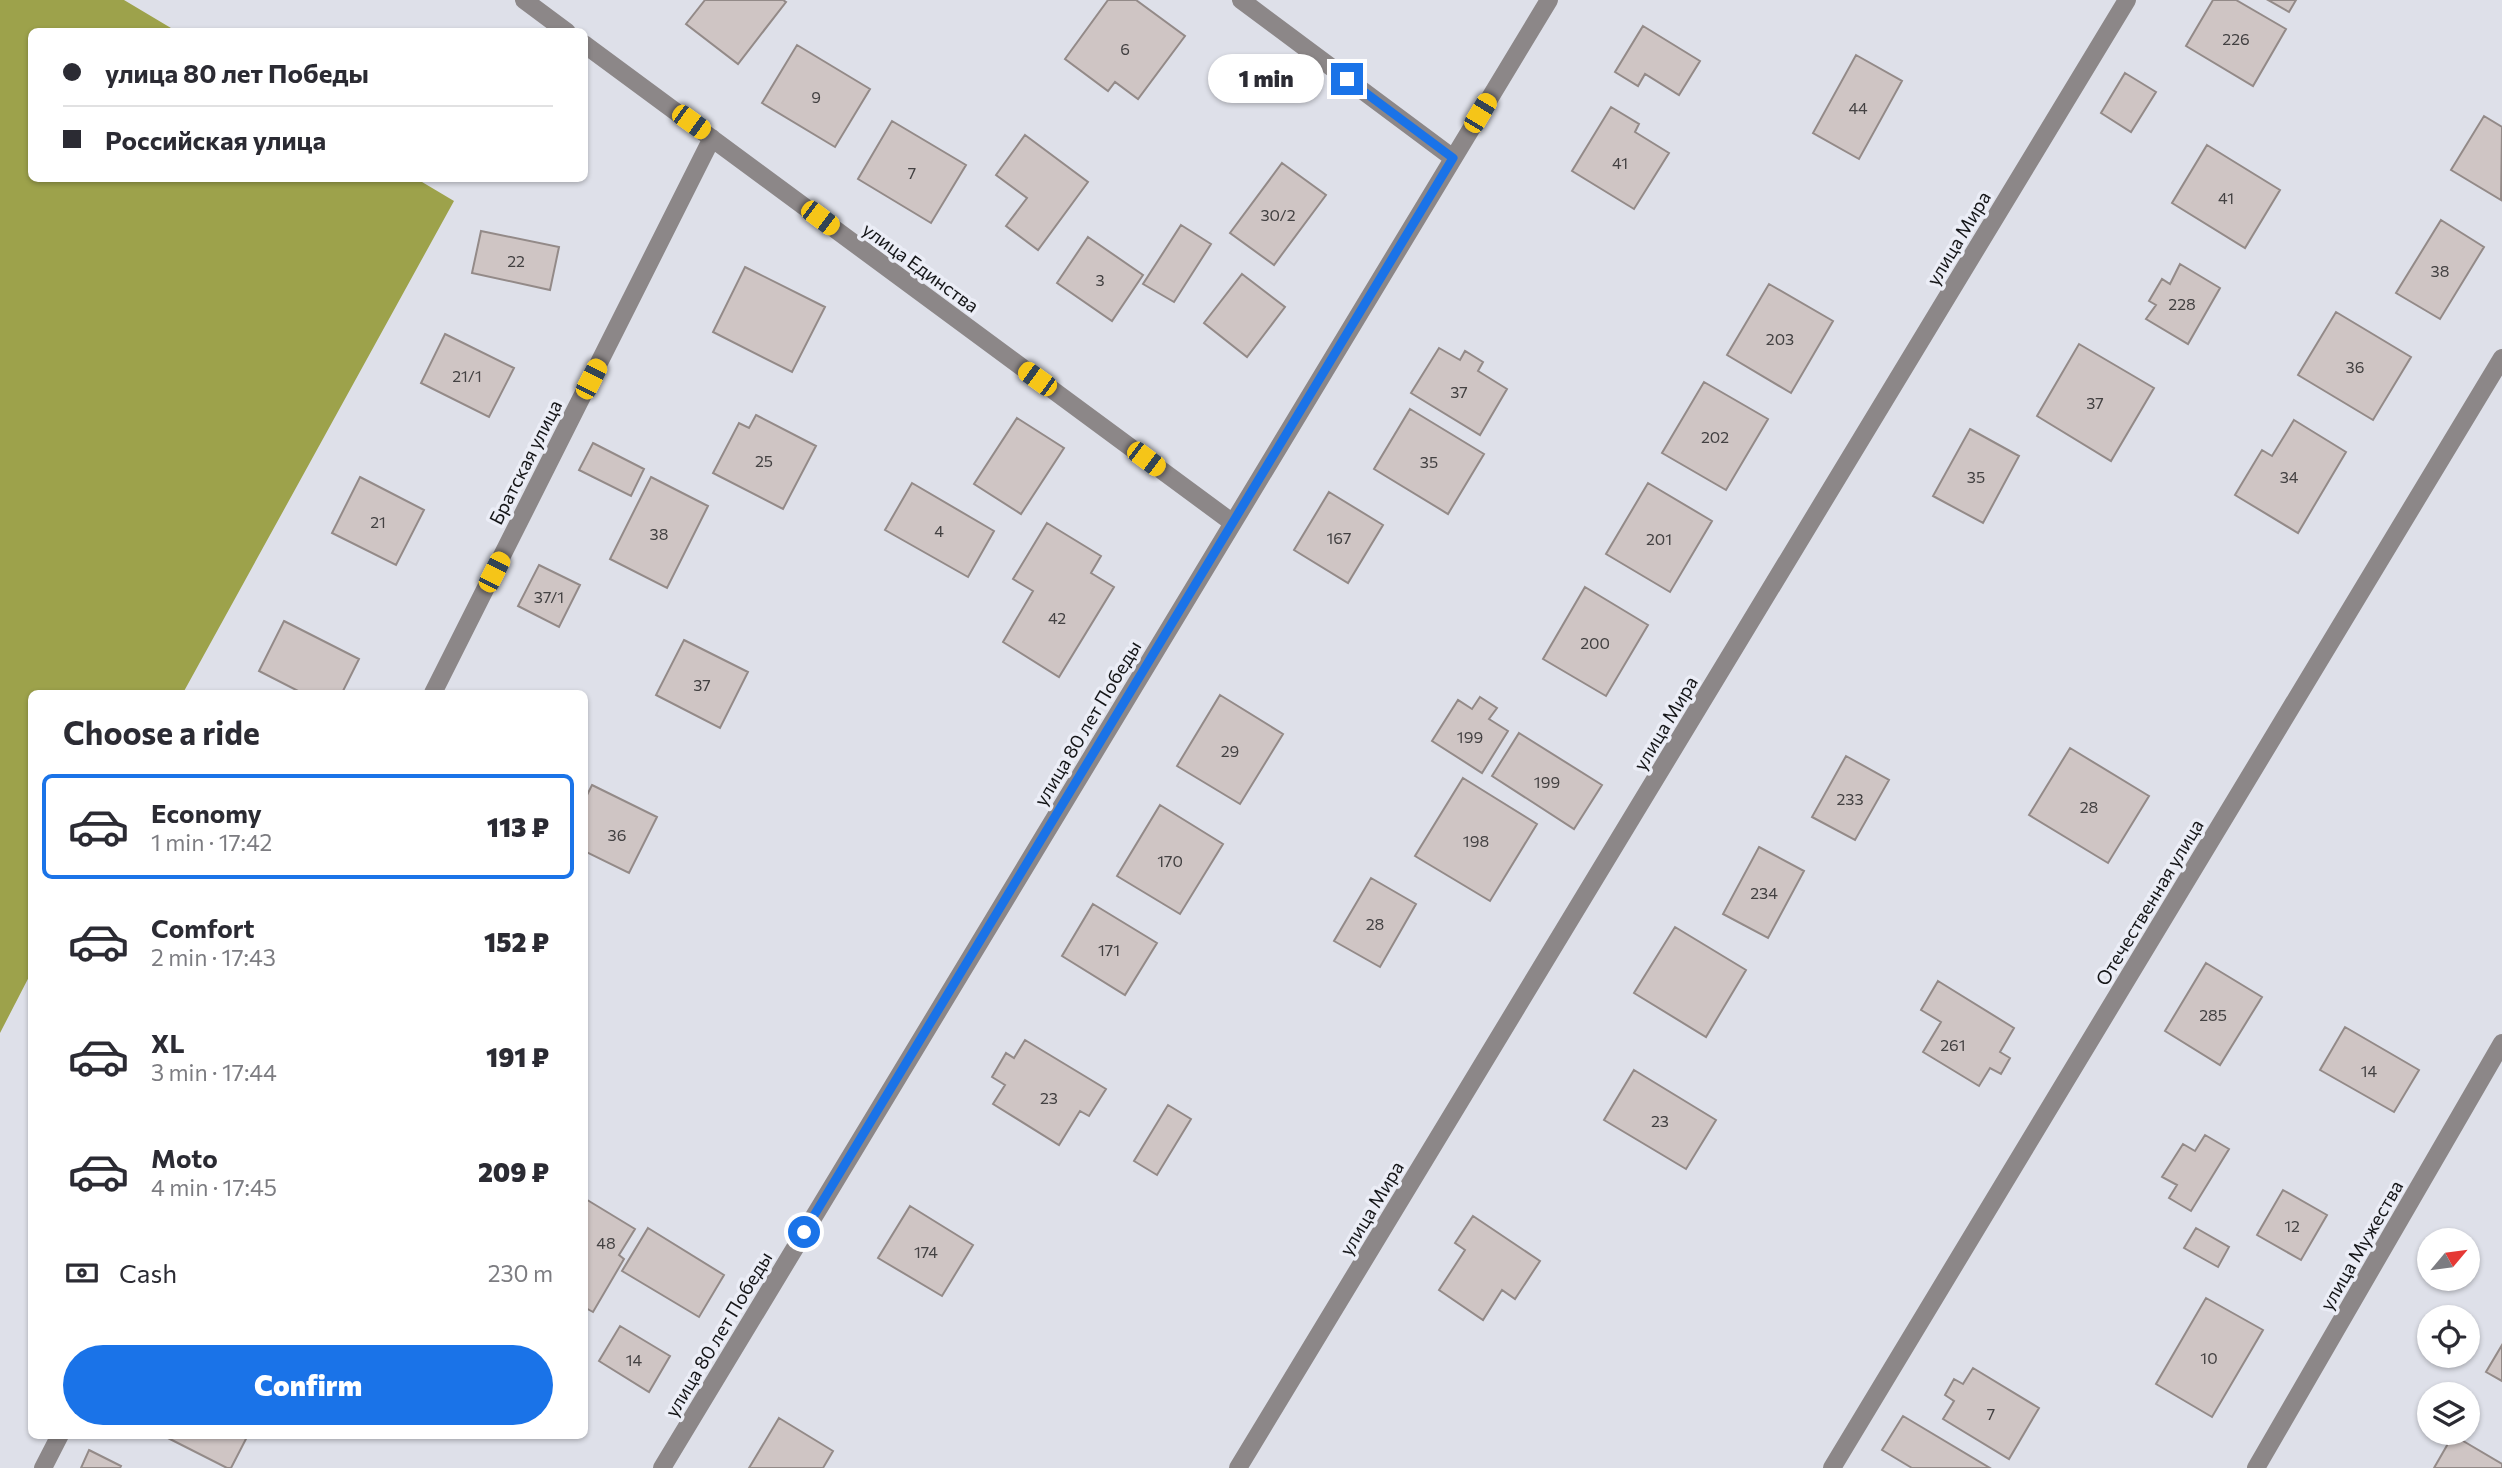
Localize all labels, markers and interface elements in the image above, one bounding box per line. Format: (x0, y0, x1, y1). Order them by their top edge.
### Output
house number: 226 (2222, 29, 2250, 48)
house number: 6 (1120, 39, 1130, 58)
callout: 1 min (1207, 55, 1322, 104)
text: улица 80 лет Победы (105, 57, 369, 88)
route end (1331, 63, 1363, 95)
text: 1 min (1238, 64, 1294, 92)
house number: 9 (811, 87, 821, 106)
car (1461, 90, 1500, 136)
house number: 44 (1848, 98, 1868, 117)
car (668, 101, 715, 143)
text: Российская улица (105, 124, 326, 155)
house number: 41 (1612, 153, 1628, 172)
house number: 7 (908, 163, 916, 182)
street label: улица Мира (1921, 187, 1995, 289)
house number: 41 (2218, 188, 2234, 207)
car (797, 197, 844, 239)
house number: 30/2 (1260, 205, 1296, 224)
street label: улица Единства (858, 217, 984, 317)
house number: 22 (507, 251, 525, 270)
house number: 38 (2431, 261, 2449, 280)
house number: 3 (1095, 270, 1105, 289)
house number: 228 (2168, 294, 2196, 313)
house number: 203 (1766, 329, 1794, 348)
car (573, 356, 610, 402)
house number: 36 (2346, 357, 2364, 376)
car (1014, 358, 1061, 400)
house number: 21/1 (452, 366, 482, 385)
house number: 37 (1450, 382, 1468, 401)
house number: 37 (2086, 393, 2104, 412)
street label: Братская улица (484, 396, 566, 528)
house number: 202 (1701, 427, 1729, 446)
car (1123, 438, 1170, 480)
house number: 25 (755, 451, 773, 470)
house number: 35 (1420, 452, 1438, 471)
house number: 35 (1967, 467, 1985, 486)
house number: 34 (2280, 467, 2299, 486)
house number: 21 (370, 512, 386, 531)
house number: 4 (934, 521, 944, 540)
house number: 38 (650, 524, 668, 543)
house number: 167 (1327, 528, 1351, 547)
house number: 201 (1646, 529, 1672, 548)
car (476, 549, 513, 595)
house number: 37/1 (534, 587, 564, 606)
house number: 42 (1048, 608, 1066, 627)
house number: 200 (1580, 633, 1610, 652)
street label: улица 80 лет Победы (1029, 636, 1145, 810)
street label: улица Мира (1628, 672, 1702, 774)
house number: 37 (693, 675, 711, 694)
text: Choose a ride (63, 712, 260, 752)
house number: 199 (1457, 727, 1483, 746)
house number: 29 (1221, 741, 1239, 760)
house number: 199 (1534, 772, 1560, 791)
house number: 233 (1836, 789, 1864, 808)
icon: car (67, 795, 130, 858)
text: Economy (151, 797, 262, 828)
house number: 28 (2080, 797, 2098, 816)
text: 113 ₽ (487, 811, 549, 842)
street label: Отечественная улица (2090, 815, 2208, 989)
house number: 36 (608, 825, 626, 844)
text: 1 min · 17:42 (151, 828, 272, 856)
house number: 198 (1463, 831, 1489, 850)
house number: 170 (1157, 851, 1183, 870)
house number: 234 (1750, 883, 1778, 902)
icon: car (67, 910, 130, 973)
text: Comfort (151, 912, 254, 943)
house number: 28 (1366, 914, 1384, 933)
text: 152 ₽ (484, 926, 549, 957)
house number: 171 (1098, 940, 1120, 959)
text: 2 min · 17:43 (151, 943, 276, 971)
house number: 285 (2199, 1005, 2227, 1024)
icon: car (67, 1025, 130, 1088)
text: XL (151, 1027, 185, 1058)
house number: 261 (1940, 1035, 1966, 1054)
text: 191 ₽ (486, 1041, 549, 1072)
text: 3 min · 17:44 (151, 1058, 277, 1086)
house number: 14 (2361, 1061, 2378, 1080)
house number: 23 (1040, 1088, 1058, 1107)
house number: 23 (1651, 1111, 1669, 1130)
icon: car (67, 1140, 130, 1203)
text: Moto (151, 1142, 218, 1173)
text: 209 ₽ (478, 1156, 549, 1187)
street label: улица Мира (1334, 1157, 1408, 1259)
text: 4 min · 17:45 (151, 1173, 277, 1201)
street label: улица Мужества (2315, 1176, 2407, 1314)
route start (788, 1216, 820, 1248)
house number: 12 (2284, 1216, 2300, 1235)
north arrow (2417, 1228, 2480, 1292)
map controls (2417, 1228, 2480, 1445)
house number: 48 (596, 1233, 616, 1252)
house number: 174 (914, 1242, 938, 1261)
street label: улица 80 лет Победы (660, 1247, 776, 1421)
icon: cash (63, 1254, 101, 1292)
text: Cash (119, 1257, 177, 1288)
text: 230 m (488, 1259, 553, 1287)
button: locate (2417, 1305, 2480, 1368)
button: Confirm (63, 1345, 553, 1425)
house number: 10 (2200, 1348, 2218, 1367)
house number: 14 (626, 1350, 643, 1369)
button: layers (2417, 1382, 2480, 1445)
house number: 7 (1987, 1404, 1995, 1423)

